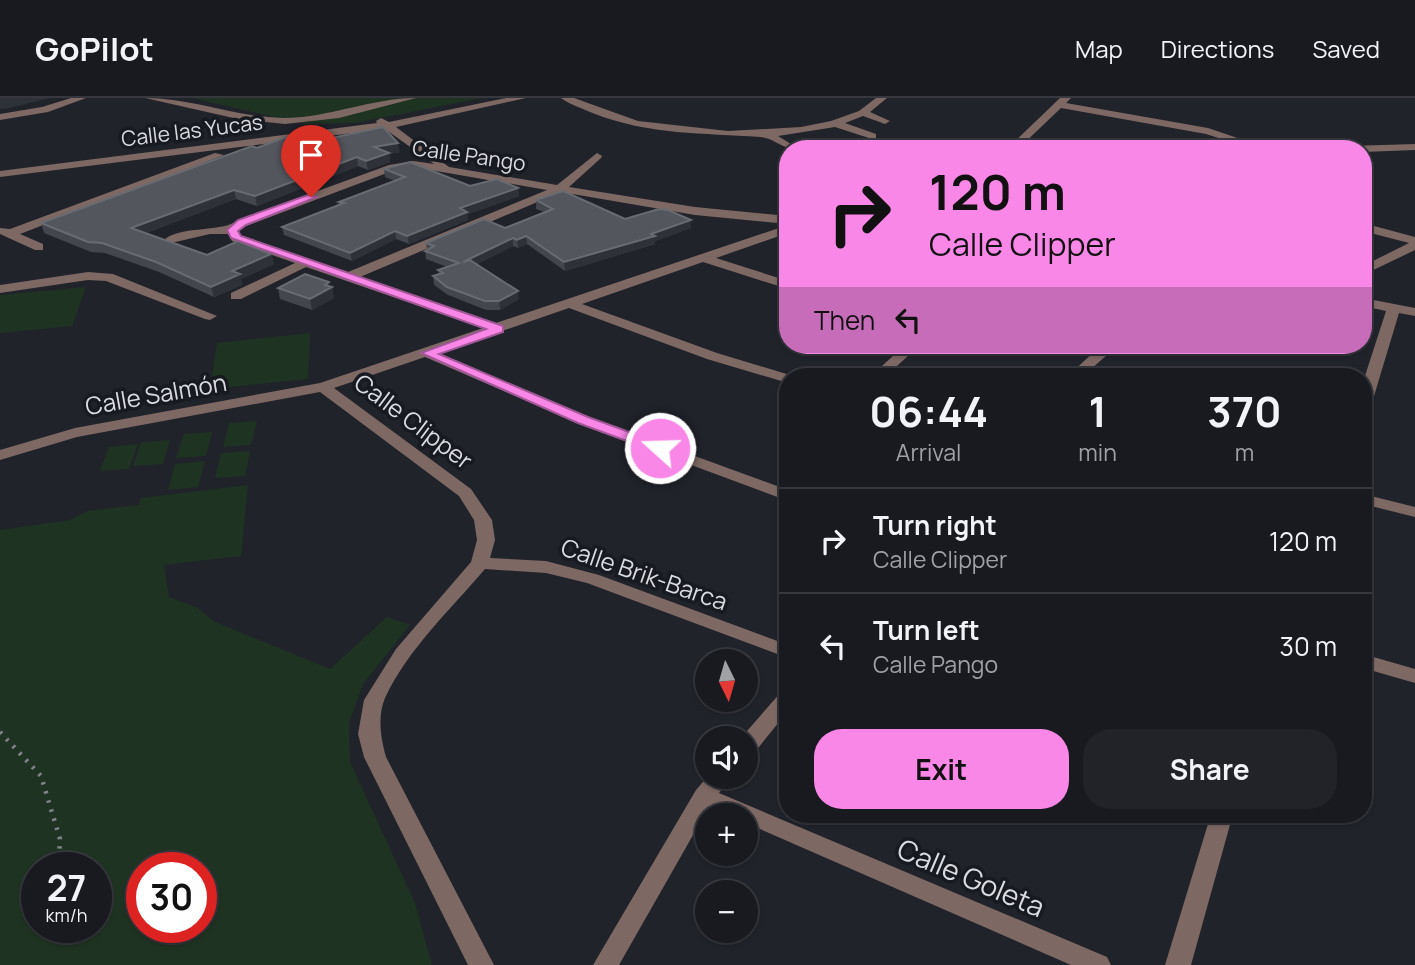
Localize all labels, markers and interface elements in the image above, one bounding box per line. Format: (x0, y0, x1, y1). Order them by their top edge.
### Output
text: GoPilot (35, 26, 154, 71)
text: Map (1075, 32, 1123, 65)
text: Directions (1161, 32, 1274, 65)
text: Saved (1312, 32, 1380, 65)
street label: Calle las Yucas (120, 107, 264, 153)
pin (281, 125, 341, 197)
street label: Calle Pango (411, 133, 528, 177)
icon: arrive (292, 136, 330, 174)
text: 120 m (929, 158, 1066, 225)
icon: right (814, 168, 905, 259)
text: Calle Clipper (929, 222, 1116, 266)
icon: left (889, 301, 927, 339)
text: Then (814, 302, 875, 338)
street label: Calle Salmón (82, 365, 229, 422)
street label: Calle Clipper (348, 365, 480, 476)
text: 06:44 (869, 382, 988, 440)
text: 1 (1088, 382, 1107, 440)
text: 370 (1207, 382, 1282, 440)
position arrow (623, 411, 697, 485)
text: Arrival (896, 436, 962, 468)
text: min (1078, 436, 1117, 468)
text: m (1235, 436, 1254, 468)
text: Turn right (873, 507, 997, 543)
icon: right (814, 522, 852, 560)
text: 120 m (1269, 523, 1337, 559)
street label: Calle Brik-Barca (557, 530, 732, 617)
text: Calle Clipper (873, 543, 1007, 575)
text: Turn left (873, 612, 980, 648)
icon: left (814, 627, 852, 665)
text: 30 m (1280, 628, 1337, 664)
text: Calle Pango (873, 648, 998, 680)
north arrow (695, 649, 758, 712)
map controls (695, 649, 758, 943)
button: sound (695, 726, 758, 789)
button: Exit (814, 729, 1069, 809)
button: Share (1083, 729, 1337, 809)
button: + (695, 803, 758, 866)
street label: Calle Goleta (892, 829, 1051, 925)
speed limit sign: 30 (126, 852, 217, 943)
text: 27 (47, 864, 86, 912)
button: − (695, 880, 758, 943)
text: km/h (46, 903, 87, 927)

